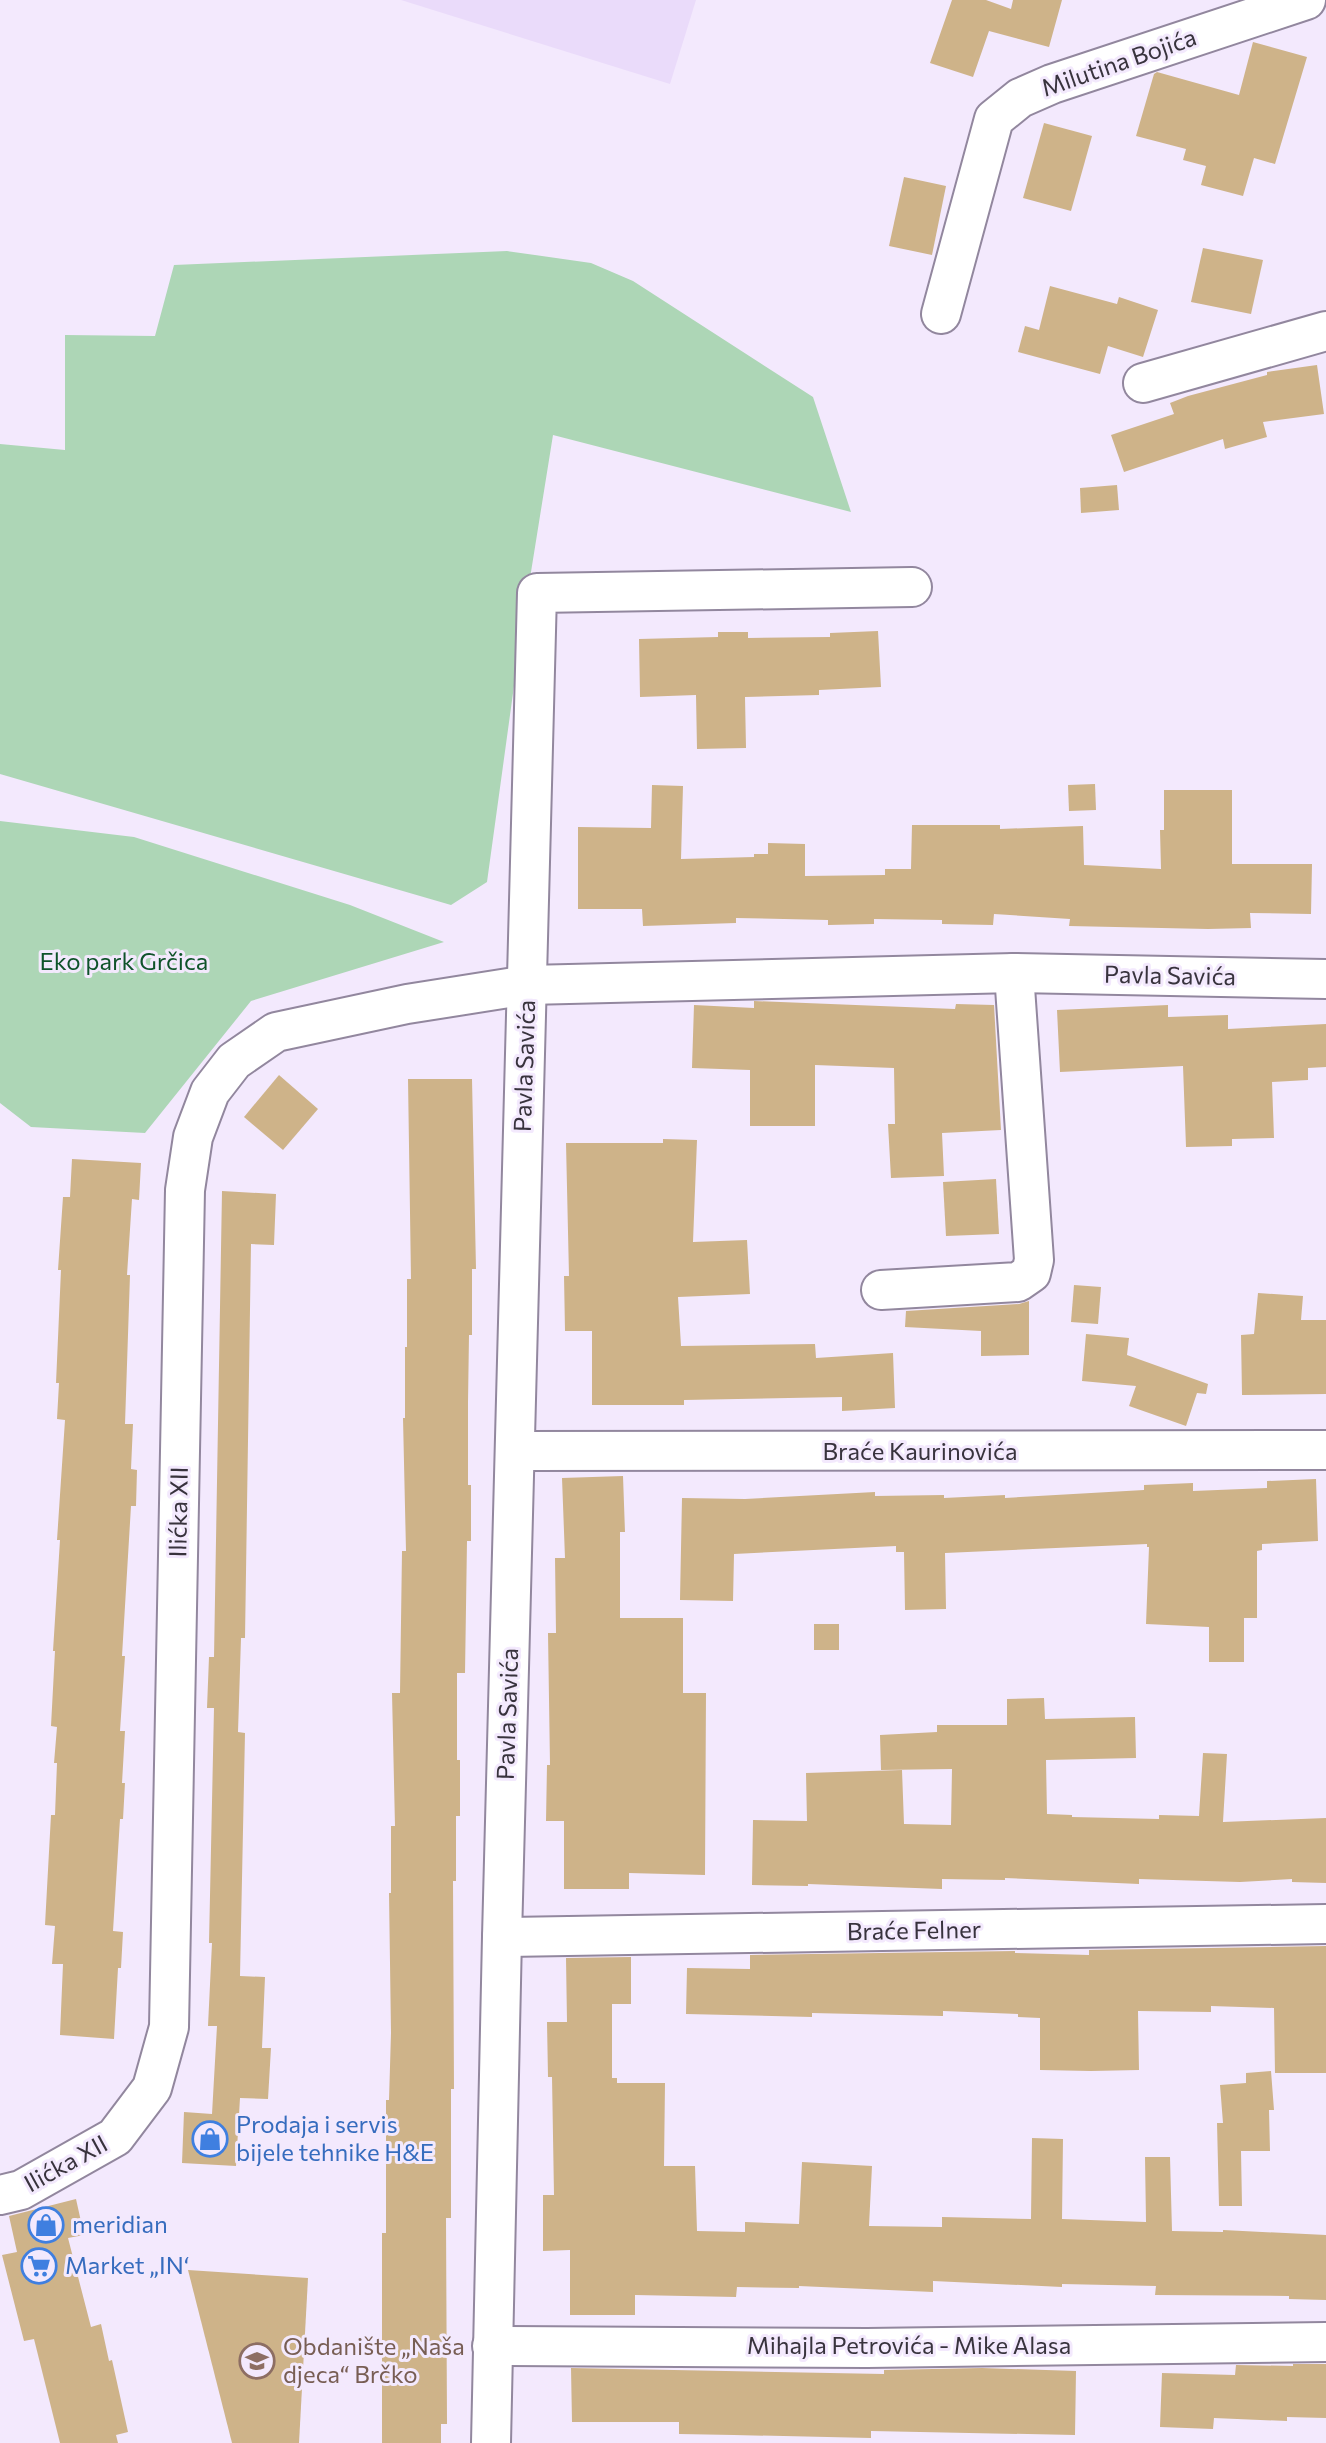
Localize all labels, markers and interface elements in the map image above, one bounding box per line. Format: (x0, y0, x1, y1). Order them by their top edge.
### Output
street label: Milutina Bojića (1037, 21, 1200, 102)
park label: Eko park Grčica (40, 946, 208, 975)
street label: Pavla Savića (1104, 959, 1236, 990)
street label: Pavla Savića (507, 999, 540, 1132)
street label: Braće Kaurinovića (823, 1436, 1017, 1465)
street label: Ilićka XII (162, 1466, 193, 1558)
street label: Pavla Savića (490, 1647, 523, 1780)
street label: Braće Felner (846, 1914, 982, 1945)
place label: Prodaja i servis bijele tehnike H&E (236, 2109, 434, 2166)
shop icon: Prodaja i servis bijele tehnike H&E (191, 2120, 229, 2158)
street label: Ilićka XII (19, 2128, 112, 2197)
shop icon: meridian (27, 2206, 65, 2244)
place label: meridian (72, 2209, 168, 2238)
supermarket icon: Market „IN‘ (20, 2247, 58, 2285)
place label: Market „IN‘ (65, 2250, 189, 2279)
street label: Mihajla Petrovića - Mike Alasa (747, 2330, 1071, 2359)
place label: Obdanište „Naša djeca“ Brčko (283, 2331, 465, 2388)
school or university icon: Obdanište „Naša djeca“ Brčko (238, 2342, 276, 2380)

